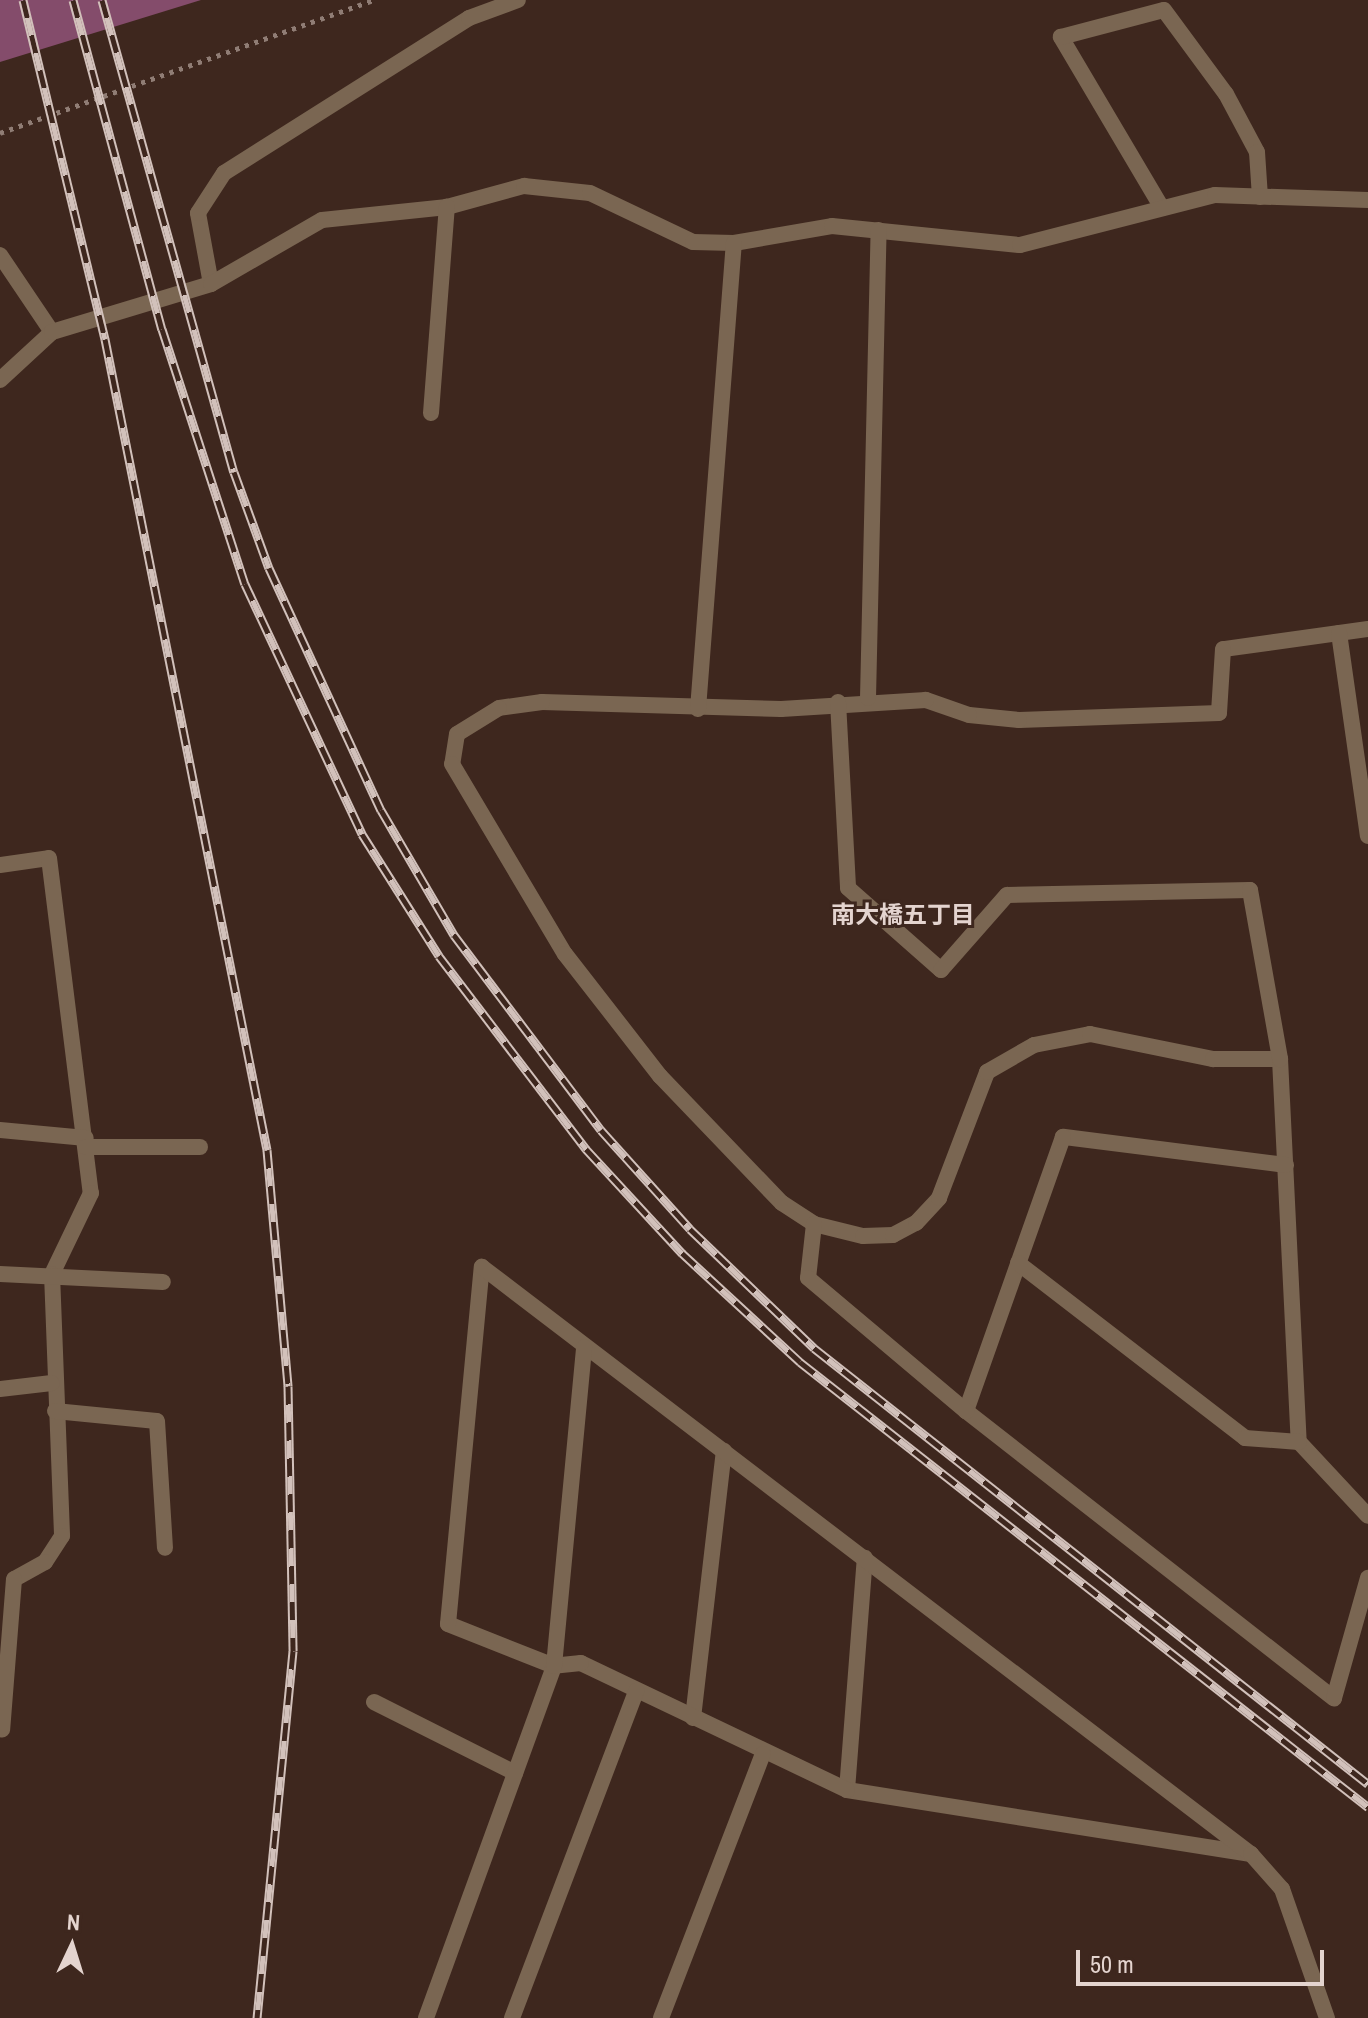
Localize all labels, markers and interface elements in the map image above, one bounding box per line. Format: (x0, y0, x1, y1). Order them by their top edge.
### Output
district label: 南大橋五丁目 (831, 901, 975, 929)
north arrow (32, 1906, 112, 1986)
text: N (66, 1907, 81, 1937)
scale bar (1080, 1934, 1328, 1984)
text: 50 m (1090, 1948, 1134, 1980)

